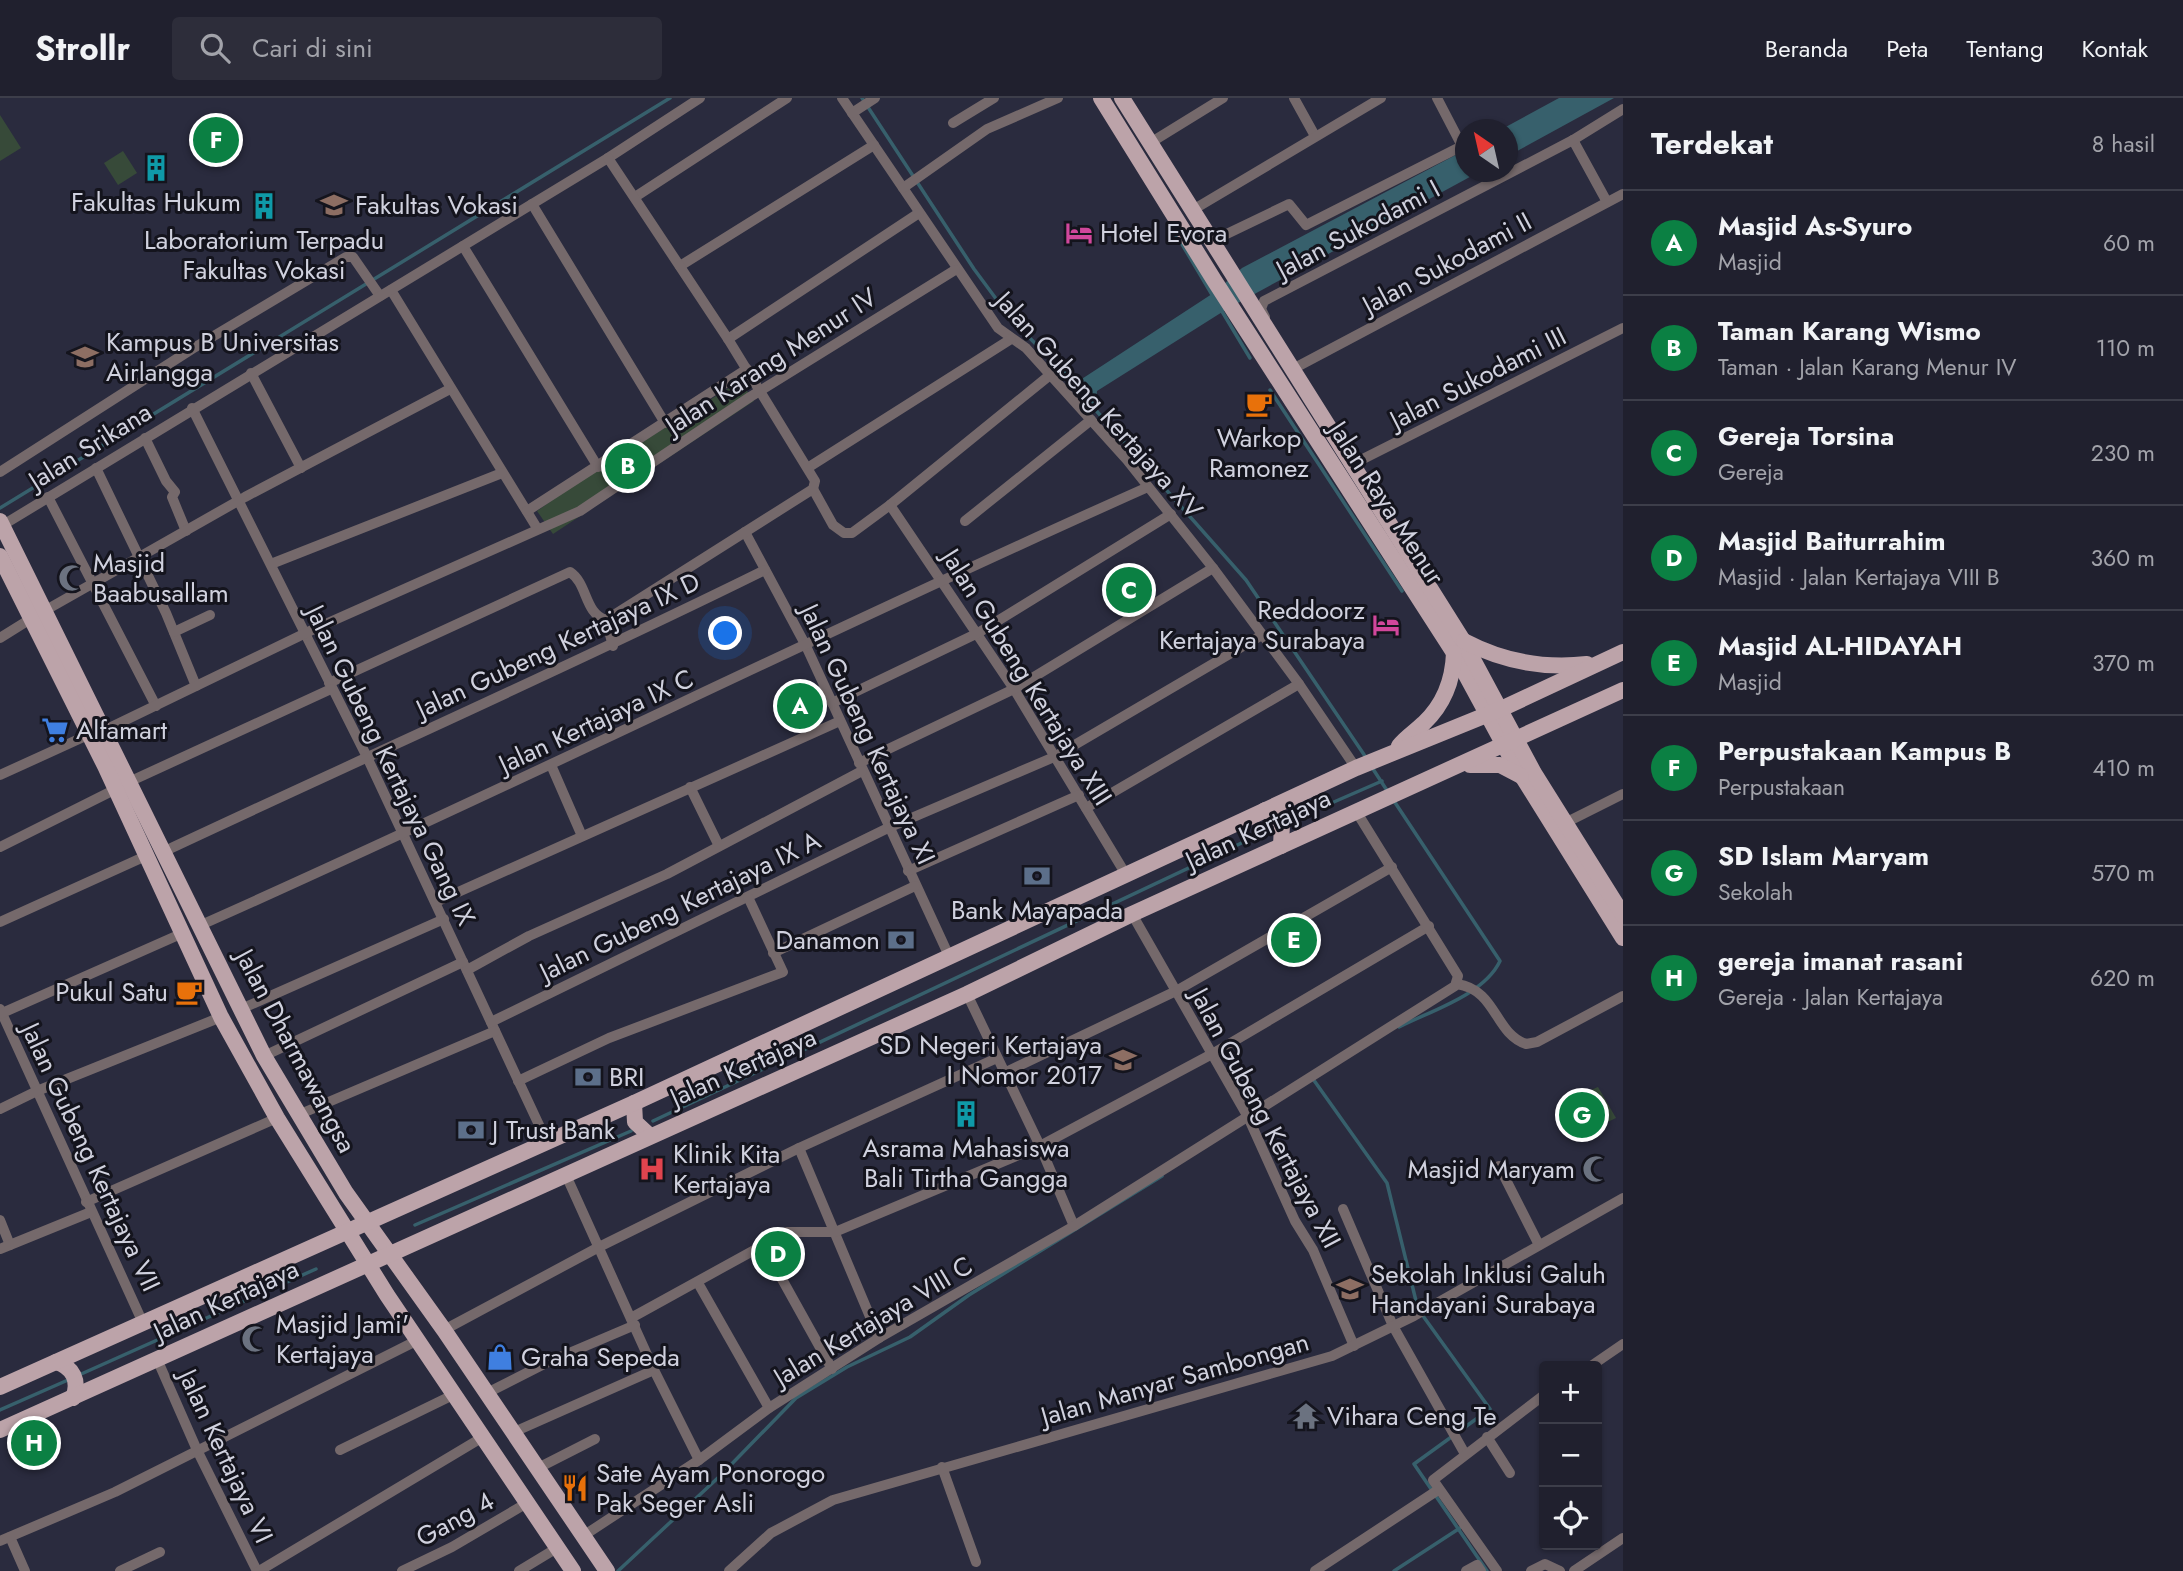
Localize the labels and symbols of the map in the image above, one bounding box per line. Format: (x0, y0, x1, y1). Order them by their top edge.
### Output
pin: F (193, 114, 239, 166)
north arrow (1455, 119, 1518, 182)
building icon: Fakultas Hukum (141, 153, 171, 183)
street label: Jalan Sukodami I (1267, 170, 1447, 290)
place label: Fakultas Hukum (71, 183, 241, 221)
place label: Fakultas Vokasi (355, 186, 518, 224)
school or university icon: Fakultas Vokasi (319, 190, 349, 220)
building icon: Laboratorium Terpadu Fakultas Vokasi (249, 191, 279, 221)
street label: Jalan Sukodami II (1353, 202, 1538, 325)
place label: Hotel Evora (1100, 214, 1227, 252)
hotel icon: Hotel Evora (1064, 218, 1094, 248)
place label: Laboratorium Terpadu Fakultas Vokasi (144, 221, 384, 289)
street label: Jalan Karang Menur IV (655, 278, 885, 445)
street label: Jalan Gubeng Kertajaya XV (984, 280, 1212, 528)
street label: Jalan Sukodami III (1381, 317, 1573, 440)
place label: Kampus B Universitas Airlangga (106, 323, 339, 391)
school or university icon: Kampus B Universitas Airlangga (70, 342, 100, 372)
cafe icon: Warkop Ramonez (1244, 389, 1274, 419)
street label: Jalan Srikana (19, 393, 159, 500)
street label: Jalan Raya Menur (1318, 411, 1454, 592)
place label: Warkop Ramonez (1209, 419, 1309, 487)
pin: B (605, 440, 651, 492)
street label: Jalan Gubeng Kertajaya XIII (931, 539, 1122, 813)
place label: Masjid Baabusallam (93, 544, 229, 612)
mosque icon: Masjid Baabusallam (57, 563, 87, 593)
street label: Jalan Gubeng Kertajaya IX D (407, 563, 706, 729)
pin: C (1106, 564, 1152, 616)
place label: Reddoorz Kertajaya Surabaya (1159, 591, 1365, 659)
street label: Jalan Gubeng Kertajaya XI (790, 595, 945, 870)
street label: Jalan Gubeng Kertajaya Gang IX (295, 596, 486, 932)
hotel icon: Reddoorz Kertajaya Surabaya (1371, 610, 1401, 640)
your location (708, 616, 742, 650)
street label: Jalan Kertajaya IX C (490, 659, 700, 784)
pin: A (777, 680, 823, 732)
place label: Alfamart (76, 711, 168, 749)
supermarket icon: Alfamart (40, 715, 70, 745)
street label: Jalan Kertajaya (1176, 779, 1337, 881)
street label: Jalan Gubeng Kertajaya IX A (530, 821, 828, 992)
bank icon: Bank Mayapada (1022, 861, 1052, 891)
place label: Bank Mayapada (951, 891, 1123, 929)
pin: E (1271, 914, 1317, 966)
place label: Danamon (776, 921, 880, 959)
bank icon: Danamon (886, 925, 916, 955)
street label: Jalan Dharmawangsa (225, 940, 366, 1160)
place label: Pukul Satu (55, 973, 168, 1011)
cafe icon: Pukul Satu (174, 977, 204, 1007)
street label: Jalan Gubeng Kertajaya XII (1180, 979, 1351, 1255)
street label: Jalan Gubeng Kertajaya VII (11, 1014, 170, 1298)
street label: Jalan Kertajaya (661, 1018, 822, 1117)
place label: SD Negeri Kertajaya I Nomor 2017 (879, 1026, 1102, 1094)
school or university icon: SD Negeri Kertajaya I Nomor 2017 (1108, 1045, 1138, 1075)
place label: BRI (609, 1058, 644, 1096)
bank icon: BRI (573, 1062, 603, 1092)
pin: G (1559, 1089, 1605, 1141)
building icon: Asrama Mahasiswa Bali Tirtha Gangga (951, 1099, 981, 1129)
place label: J Trust Bank (489, 1111, 616, 1149)
bank icon: J Trust Bank (456, 1115, 486, 1145)
place label: Asrama Mahasiswa Bali Tirtha Gangga (862, 1129, 1070, 1197)
place label: Klinik Kita Kertajaya (673, 1135, 780, 1203)
place label: Masjid Maryam (1408, 1150, 1575, 1188)
hospital icon: Klinik Kita Kertajaya (637, 1154, 667, 1184)
mosque icon: Masjid Maryam (1581, 1154, 1611, 1184)
pin: D (755, 1228, 801, 1280)
street label: Jalan Kertajaya VIII C (764, 1246, 980, 1397)
street label: Jalan Kertajaya (144, 1250, 305, 1352)
place label: Sekolah Inklusi Galuh Handayani Surabaya (1371, 1255, 1606, 1323)
school or university icon: Sekolah Inklusi Galuh Handayani Surabaya (1335, 1274, 1365, 1304)
place label: Masjid Jami' Kertajaya (276, 1305, 409, 1373)
street label: Jalan Manyar Sambongan (1034, 1323, 1313, 1436)
mosque icon: Masjid Jami' Kertajaya (240, 1324, 270, 1354)
place label: Graha Sepeda (521, 1338, 680, 1376)
shop icon: Graha Sepeda (485, 1342, 515, 1372)
street label: Jalan Kertajaya VI (168, 1360, 283, 1549)
place label: Vihara Ceng Te (1327, 1397, 1497, 1435)
temple icon: Vihara Ceng Te (1291, 1401, 1321, 1431)
pin: H (11, 1417, 57, 1469)
place label: Sate Ayam Ponorogo Pak Seger Asli (596, 1454, 825, 1522)
restaurant icon: Sate Ayam Ponorogo Pak Seger Asli (560, 1473, 590, 1503)
street label: Gang 4 (409, 1482, 501, 1556)

